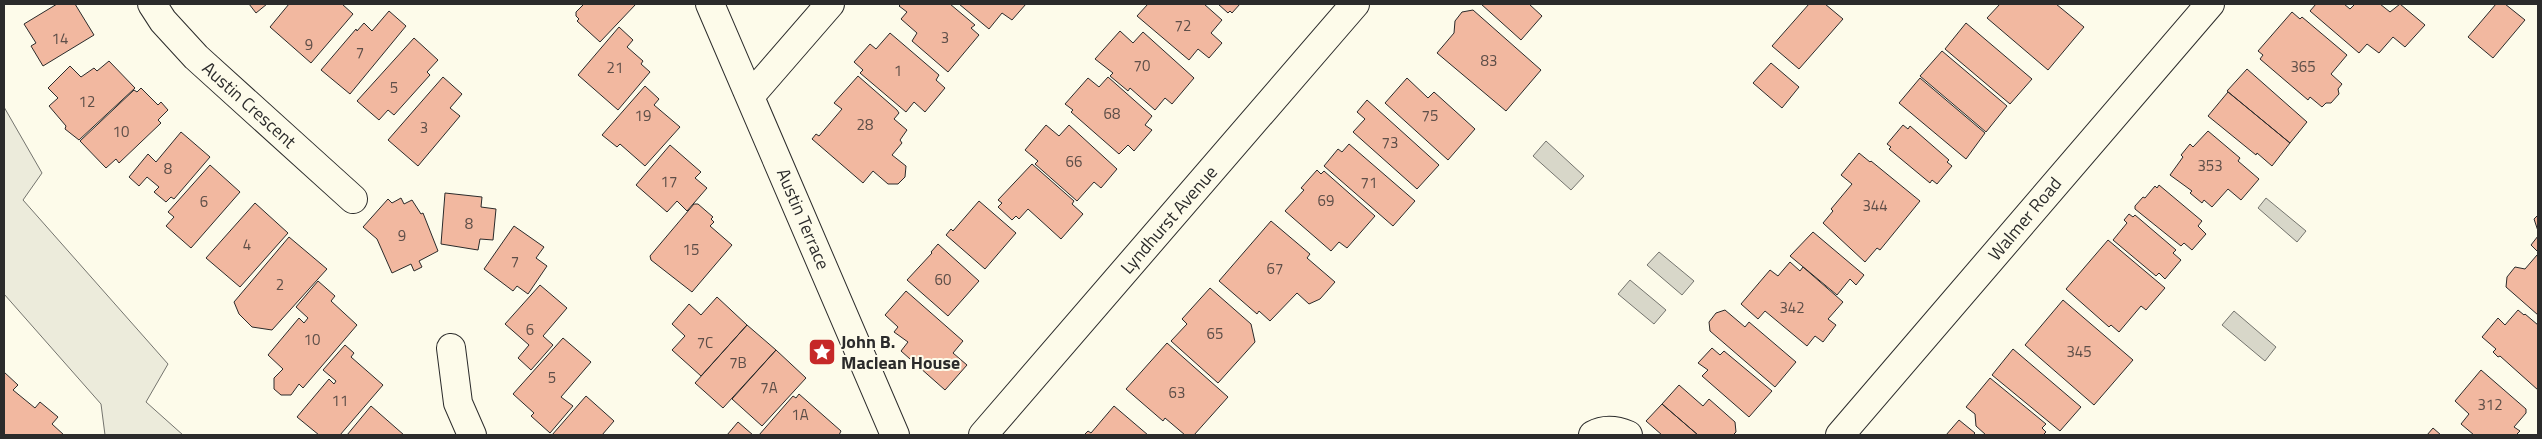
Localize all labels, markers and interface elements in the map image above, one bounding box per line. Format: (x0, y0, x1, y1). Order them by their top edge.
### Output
house number: 72 (1175, 14, 1191, 37)
house number: 3 (941, 26, 949, 49)
house number: 14 (52, 27, 68, 50)
house number: 9 (305, 33, 313, 56)
house number: 7 (356, 41, 364, 64)
house number: 83 (1481, 49, 1497, 72)
house number: 70 (1134, 54, 1150, 77)
street label: Austin Crescent (196, 55, 303, 155)
house number: 365 (2290, 55, 2316, 78)
house number: 21 (607, 56, 623, 79)
house number: 1 (894, 59, 902, 82)
house number: 5 (390, 76, 398, 99)
house number: 12 (79, 90, 95, 113)
house number: 68 (1104, 102, 1120, 125)
house number: 19 (635, 104, 651, 127)
house number: 75 (1422, 104, 1438, 127)
house number: 28 (857, 113, 873, 136)
house number: 3 (420, 116, 428, 139)
house number: 10 (113, 120, 129, 143)
house number: 73 (1382, 131, 1398, 154)
house number: 66 (1066, 150, 1082, 173)
house number: 353 (2197, 154, 2223, 177)
house number: 8 (164, 157, 172, 180)
street label: Lyndhurst Avenue (1114, 159, 1223, 280)
street label: Austin Terrace (770, 164, 837, 274)
house number: 17 (661, 170, 677, 193)
house number: 71 (1361, 171, 1377, 194)
street label: Walmer Road (1981, 171, 2068, 266)
house number: 69 (1318, 189, 1334, 212)
house number: 6 (200, 190, 208, 213)
house number: 344 (1862, 194, 1888, 217)
house number: 8 (465, 212, 473, 235)
house number: 9 (398, 224, 406, 247)
house number: 4 (243, 233, 251, 256)
house number: 15 (683, 238, 699, 261)
house number: 7 (511, 250, 519, 273)
house number: 67 (1267, 257, 1283, 280)
house number: 60 (935, 268, 951, 291)
house number: 2 (276, 273, 284, 296)
house number: 342 (1779, 296, 1805, 319)
house number: 6 (526, 318, 534, 341)
house number: 65 (1207, 322, 1223, 345)
house number: 10 (304, 328, 320, 351)
place label: John B. Maclean House (841, 328, 960, 376)
house number: 7C (697, 331, 713, 354)
place icon: John B. Maclean House (807, 337, 837, 367)
house number: 345 (2066, 340, 2092, 363)
house number: 7B (729, 351, 747, 374)
house number: 5 (548, 366, 556, 389)
house number: 7A (760, 376, 778, 399)
house number: 63 (1169, 381, 1185, 404)
house number: 11 (332, 389, 348, 412)
house number: 312 (2477, 393, 2503, 416)
house number: 1A (791, 403, 809, 426)

